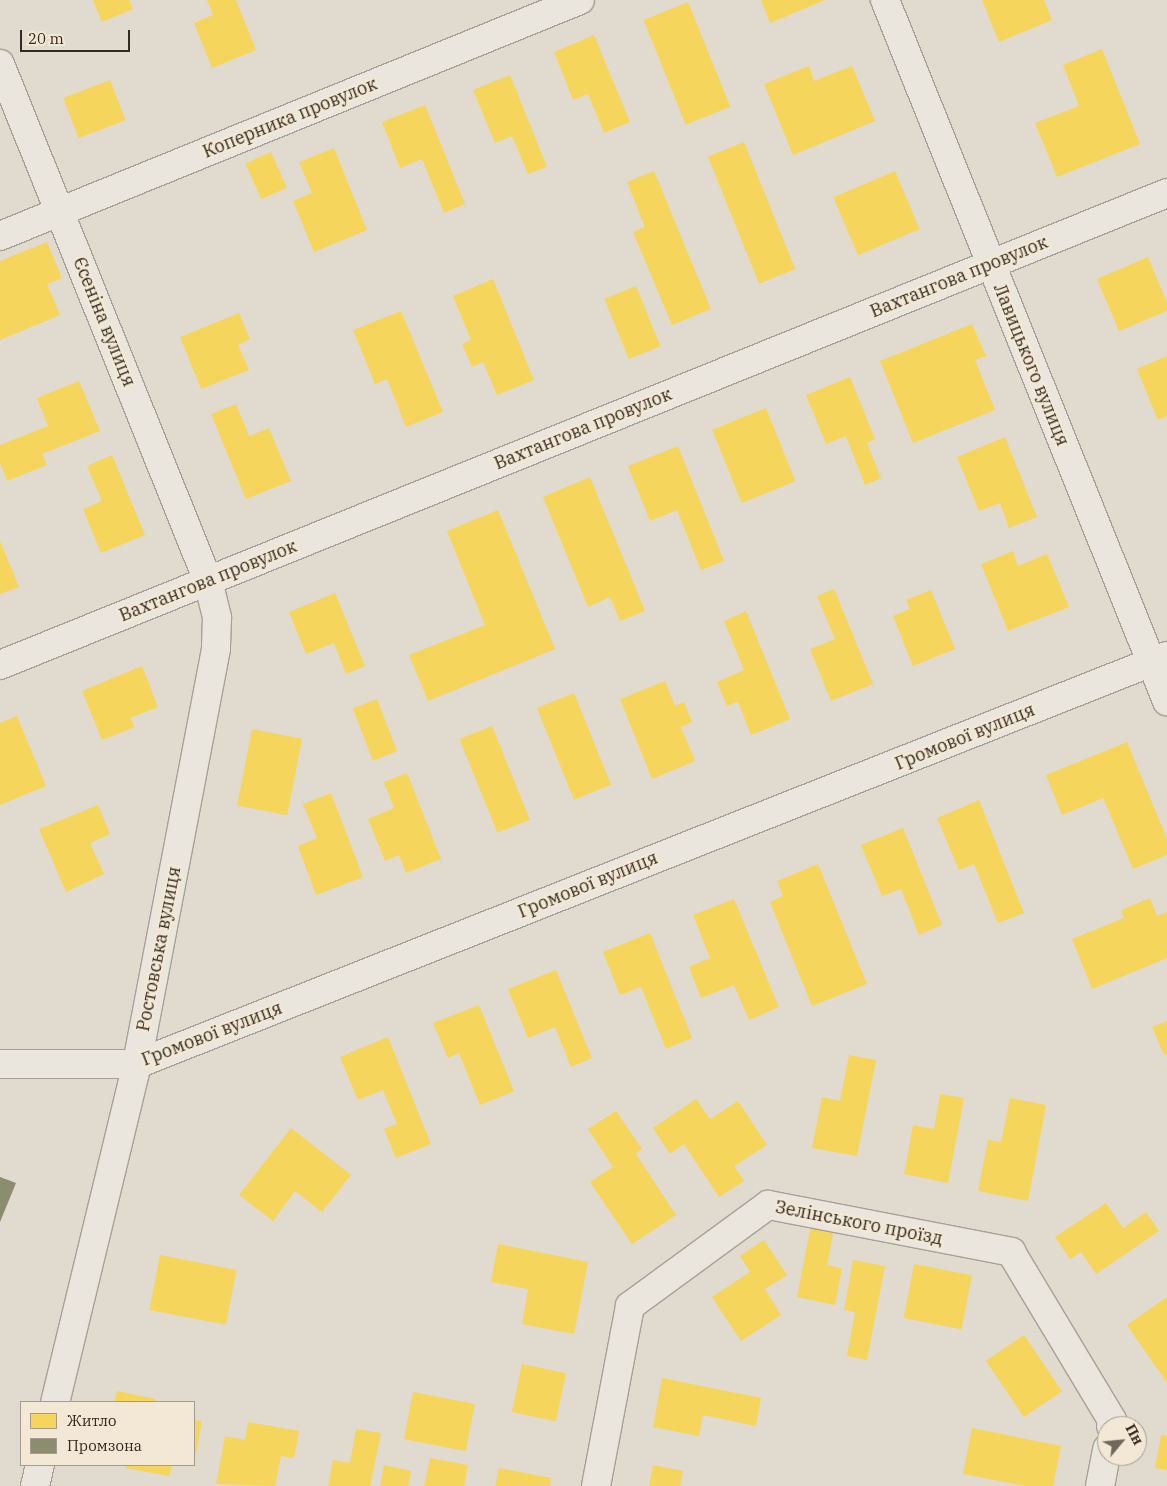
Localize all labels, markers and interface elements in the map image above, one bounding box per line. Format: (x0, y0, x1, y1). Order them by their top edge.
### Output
scale bar (22, 20, 132, 52)
text: 20 m (28, 29, 64, 48)
street label: Коперника провулок (200, 73, 380, 163)
street label: Вахтангова провулок (867, 231, 1051, 323)
street label: Єсеніна вулиця (68, 254, 140, 390)
street label: Лавицького вулиця (989, 281, 1073, 449)
street label: Вахтангова провулок (491, 383, 675, 475)
street label: Вахтангова провулок (116, 535, 300, 627)
street label: Громової вулиця (892, 699, 1038, 775)
street label: Громової вулиця (515, 847, 661, 923)
street label: Ростовська вулиця (132, 865, 186, 1033)
street label: Громової вулиця (139, 997, 285, 1071)
street label: Зелінського проїзд (773, 1196, 945, 1250)
legend (20, 1401, 195, 1466)
text: Житло (67, 1411, 117, 1430)
north arrow (1097, 1416, 1147, 1466)
text: Пн (1122, 1421, 1147, 1448)
text: Промзона (67, 1436, 142, 1455)

